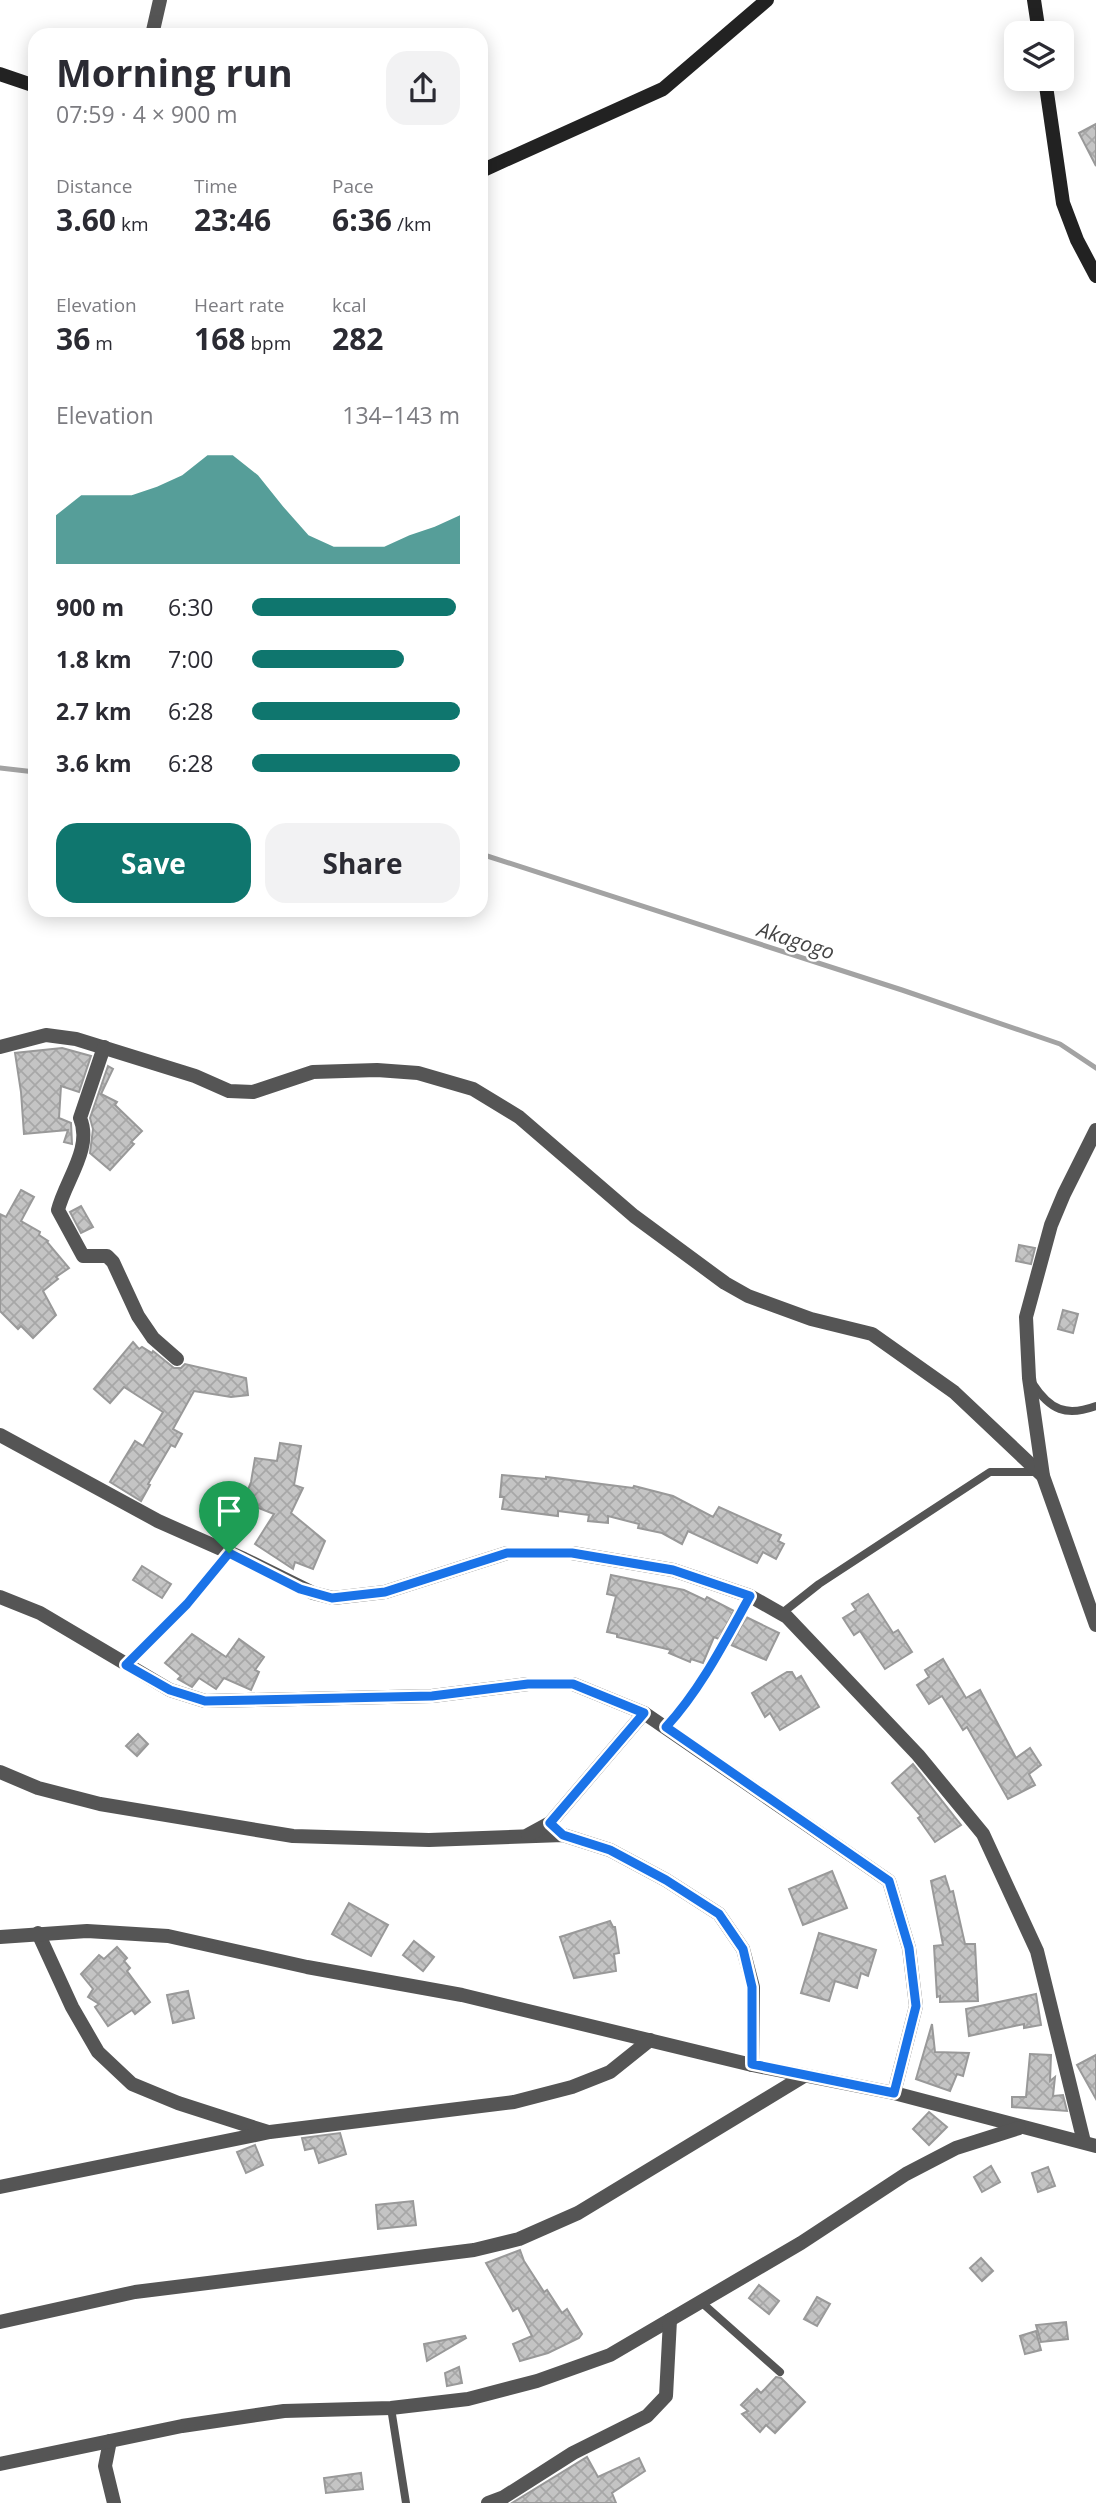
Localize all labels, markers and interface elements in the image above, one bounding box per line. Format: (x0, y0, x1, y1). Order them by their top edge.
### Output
map controls (1004, 21, 1074, 91)
button: layers (1004, 21, 1074, 91)
text: Morning run (56, 46, 293, 98)
button: share (386, 51, 460, 125)
text: 07:59 · 4 × 900 m (56, 98, 238, 130)
text: Distance (56, 173, 132, 199)
text: Time (194, 173, 238, 199)
text: Pace (332, 173, 374, 199)
text: 3.60 (56, 199, 116, 240)
text: 23:46 (194, 199, 271, 240)
text: 6:36 (332, 199, 392, 240)
text: km (116, 211, 149, 237)
text: /km (392, 211, 432, 237)
text: Elevation (56, 292, 137, 318)
text: Heart rate (194, 292, 284, 318)
text: kcal (332, 292, 366, 318)
text: 36 (56, 318, 90, 359)
text: 168 (194, 318, 245, 359)
text: 282 (332, 318, 383, 359)
text: m (90, 330, 113, 356)
text: bpm (245, 330, 291, 356)
text: Elevation (56, 399, 154, 431)
text: 134–143 m (342, 399, 460, 431)
text: 900 m (56, 591, 124, 623)
text: 6:30 (168, 591, 214, 623)
text: 1.8 km (56, 643, 132, 675)
text: 7:00 (168, 643, 214, 675)
text: 2.7 km (56, 695, 132, 727)
text: 6:28 (168, 695, 214, 727)
text: 3.6 km (56, 747, 132, 779)
text: 6:28 (168, 747, 214, 779)
button: Save (56, 823, 251, 903)
button: Share (265, 823, 460, 903)
water label: Akagogo (752, 914, 838, 966)
pin (199, 1481, 259, 1553)
icon: arrive (210, 1492, 248, 1530)

